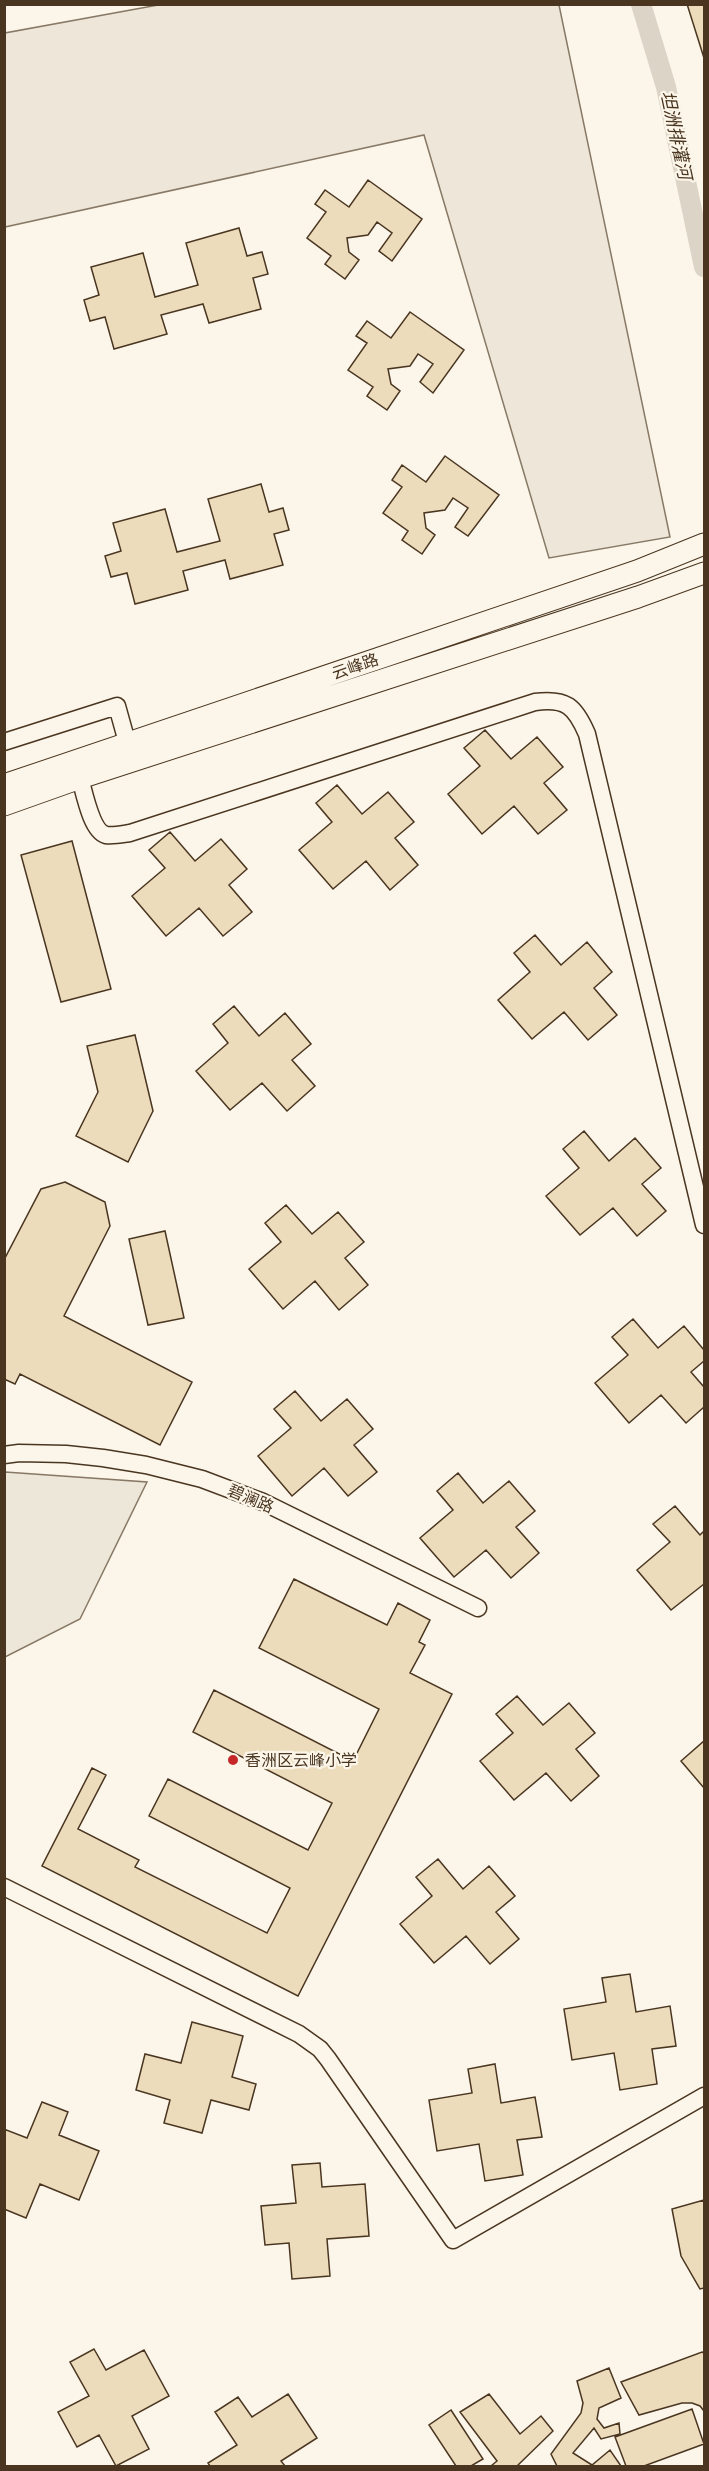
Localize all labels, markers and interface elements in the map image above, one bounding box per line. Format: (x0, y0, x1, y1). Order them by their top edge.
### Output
water label: 坦洲排灌河 (657, 88, 698, 184)
street label: 云峰路 (329, 649, 381, 682)
street label: 碧澜路 (225, 1479, 277, 1516)
place label: 香洲区云峰小学 (245, 1750, 357, 1769)
marker: 香洲区云峰小学 (226, 1753, 240, 1767)

